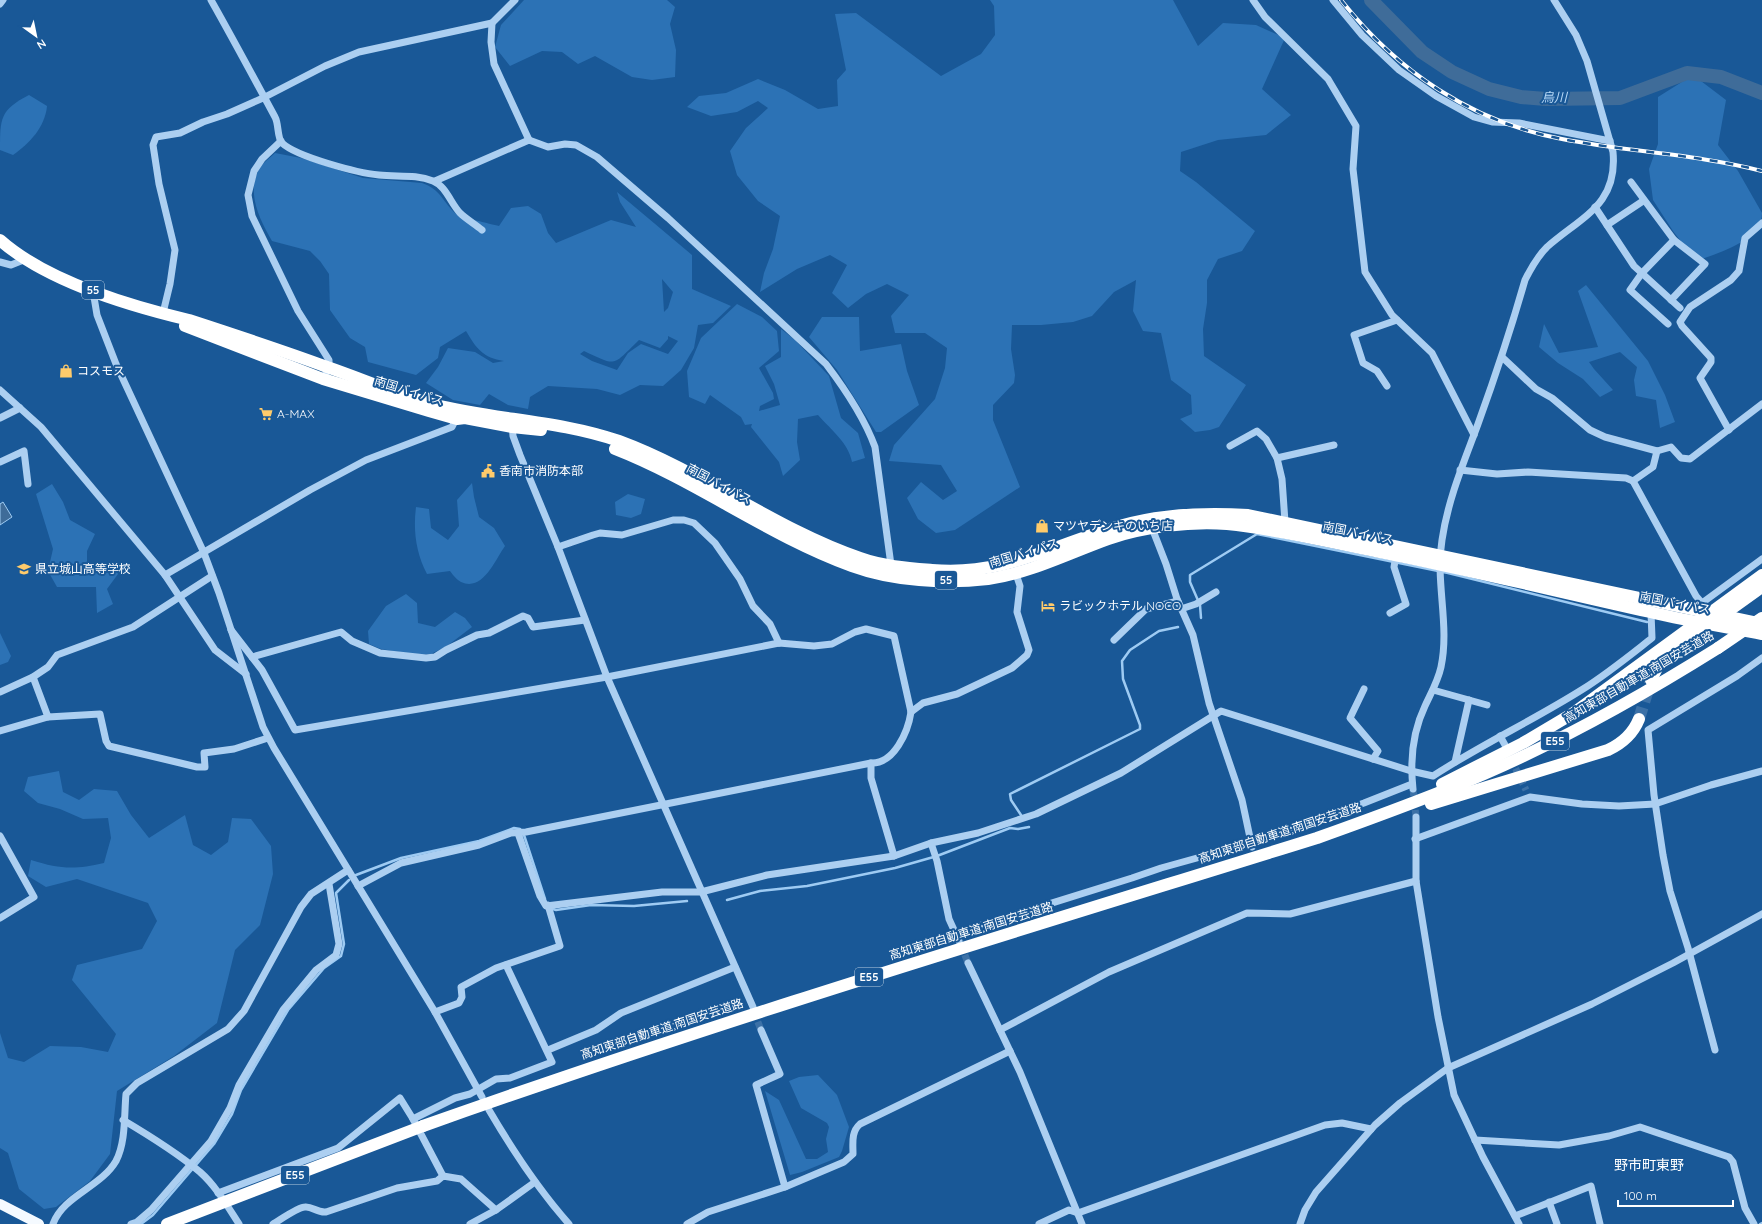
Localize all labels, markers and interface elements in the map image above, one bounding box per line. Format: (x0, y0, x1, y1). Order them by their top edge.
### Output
north arrow (16, 16, 56, 56)
text: N (34, 36, 49, 52)
water label: 烏川 (1541, 89, 1569, 105)
road number: 55 (82, 281, 104, 299)
shop icon: コスモス (58, 363, 74, 379)
place label: コスモス (77, 363, 125, 378)
street label: 南国バイパス (373, 373, 446, 408)
supermarket icon: A-MAX (258, 406, 274, 422)
place label: A-MAX (277, 406, 314, 421)
street label: 南国バイパス (684, 460, 754, 507)
public building icon: 香南市消防本部 (480, 463, 496, 479)
place label: 香南市消防本部 (499, 463, 583, 478)
shop icon: マツヤデンキのいち店 (1034, 518, 1050, 534)
place label: マツヤデンキのいち店 (1053, 518, 1173, 533)
street label: 南国バイパス (1321, 518, 1395, 547)
street label: 南国バイパス (987, 535, 1060, 570)
school or university icon: 県立城山高等学校 (16, 561, 32, 577)
place label: 県立城山高等学校 (35, 561, 131, 576)
road number: 55 (935, 571, 957, 589)
street label: 南国バイパス (1638, 588, 1712, 617)
hotel icon: ラビックホテル NOCO (1040, 598, 1056, 614)
place label: ラビックホテル NOCO (1059, 598, 1181, 613)
street label: 高知東部自動車道;南国安芸道路 (1561, 627, 1716, 726)
road number: E55 (1541, 732, 1569, 750)
street label: 高知東部自動車道;南国安芸道路 (1197, 799, 1363, 866)
street label: 高知東部自動車道;南国安芸道路 (887, 898, 1055, 963)
road number: E55 (855, 968, 883, 986)
street label: 高知東部自動車道;南国安芸道路 (579, 995, 745, 1062)
district label: 野市町東野 (1614, 1156, 1684, 1174)
road number: E55 (281, 1166, 309, 1184)
scale bar (1618, 1182, 1733, 1208)
text: 100 m (1624, 1188, 1657, 1203)

